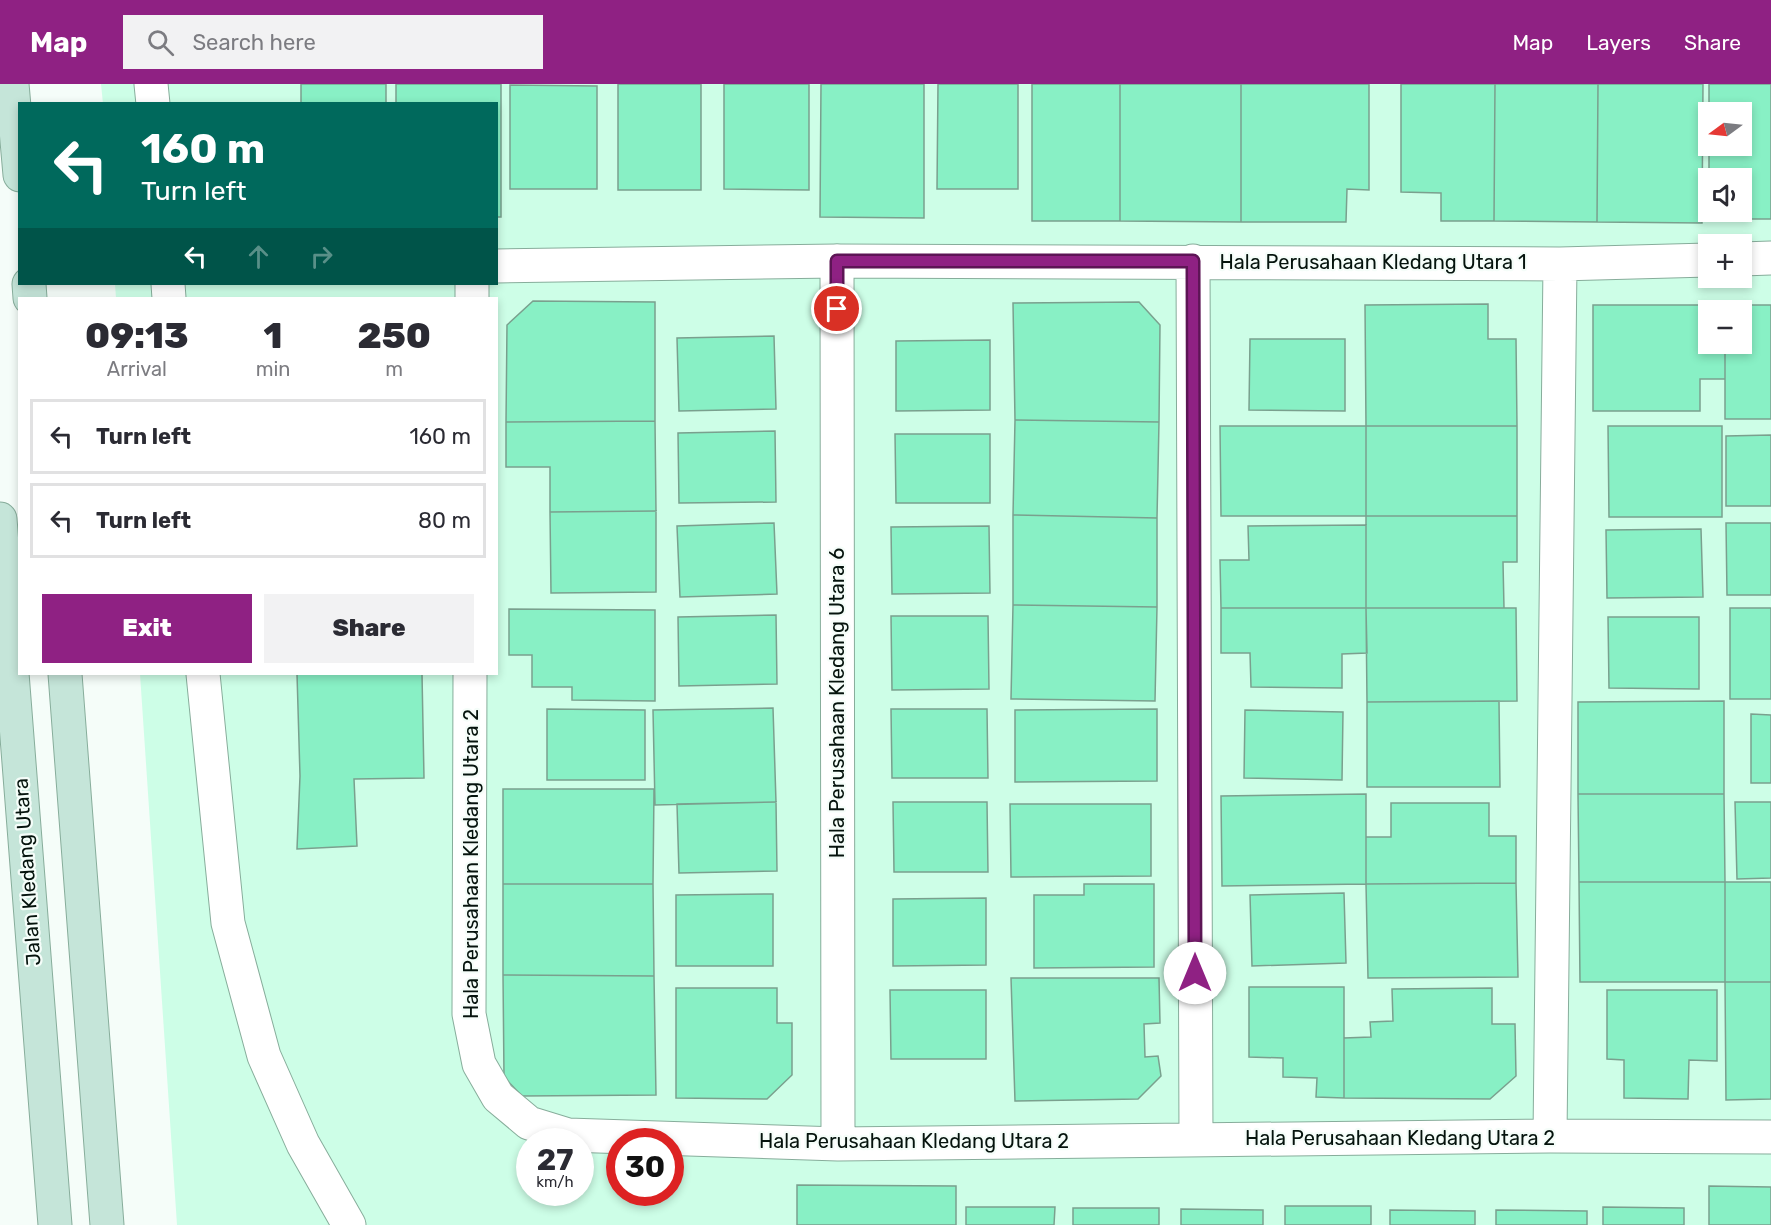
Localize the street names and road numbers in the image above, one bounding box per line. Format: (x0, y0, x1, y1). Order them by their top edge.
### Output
street label: Hala Perusahaan Kledang Utara 1 (1220, 250, 1526, 274)
street label: Hala Perusahaan Kledang Utara 6 (825, 548, 849, 858)
street label: Hala Perusahaan Kledang Utara 2 (459, 709, 483, 1019)
street label: Jalan Kledang Utara (8, 777, 46, 967)
street label: Hala Perusahaan Kledang Utara 2 (1245, 1126, 1555, 1150)
street label: Hala Perusahaan Kledang Utara 2 (759, 1129, 1069, 1153)

